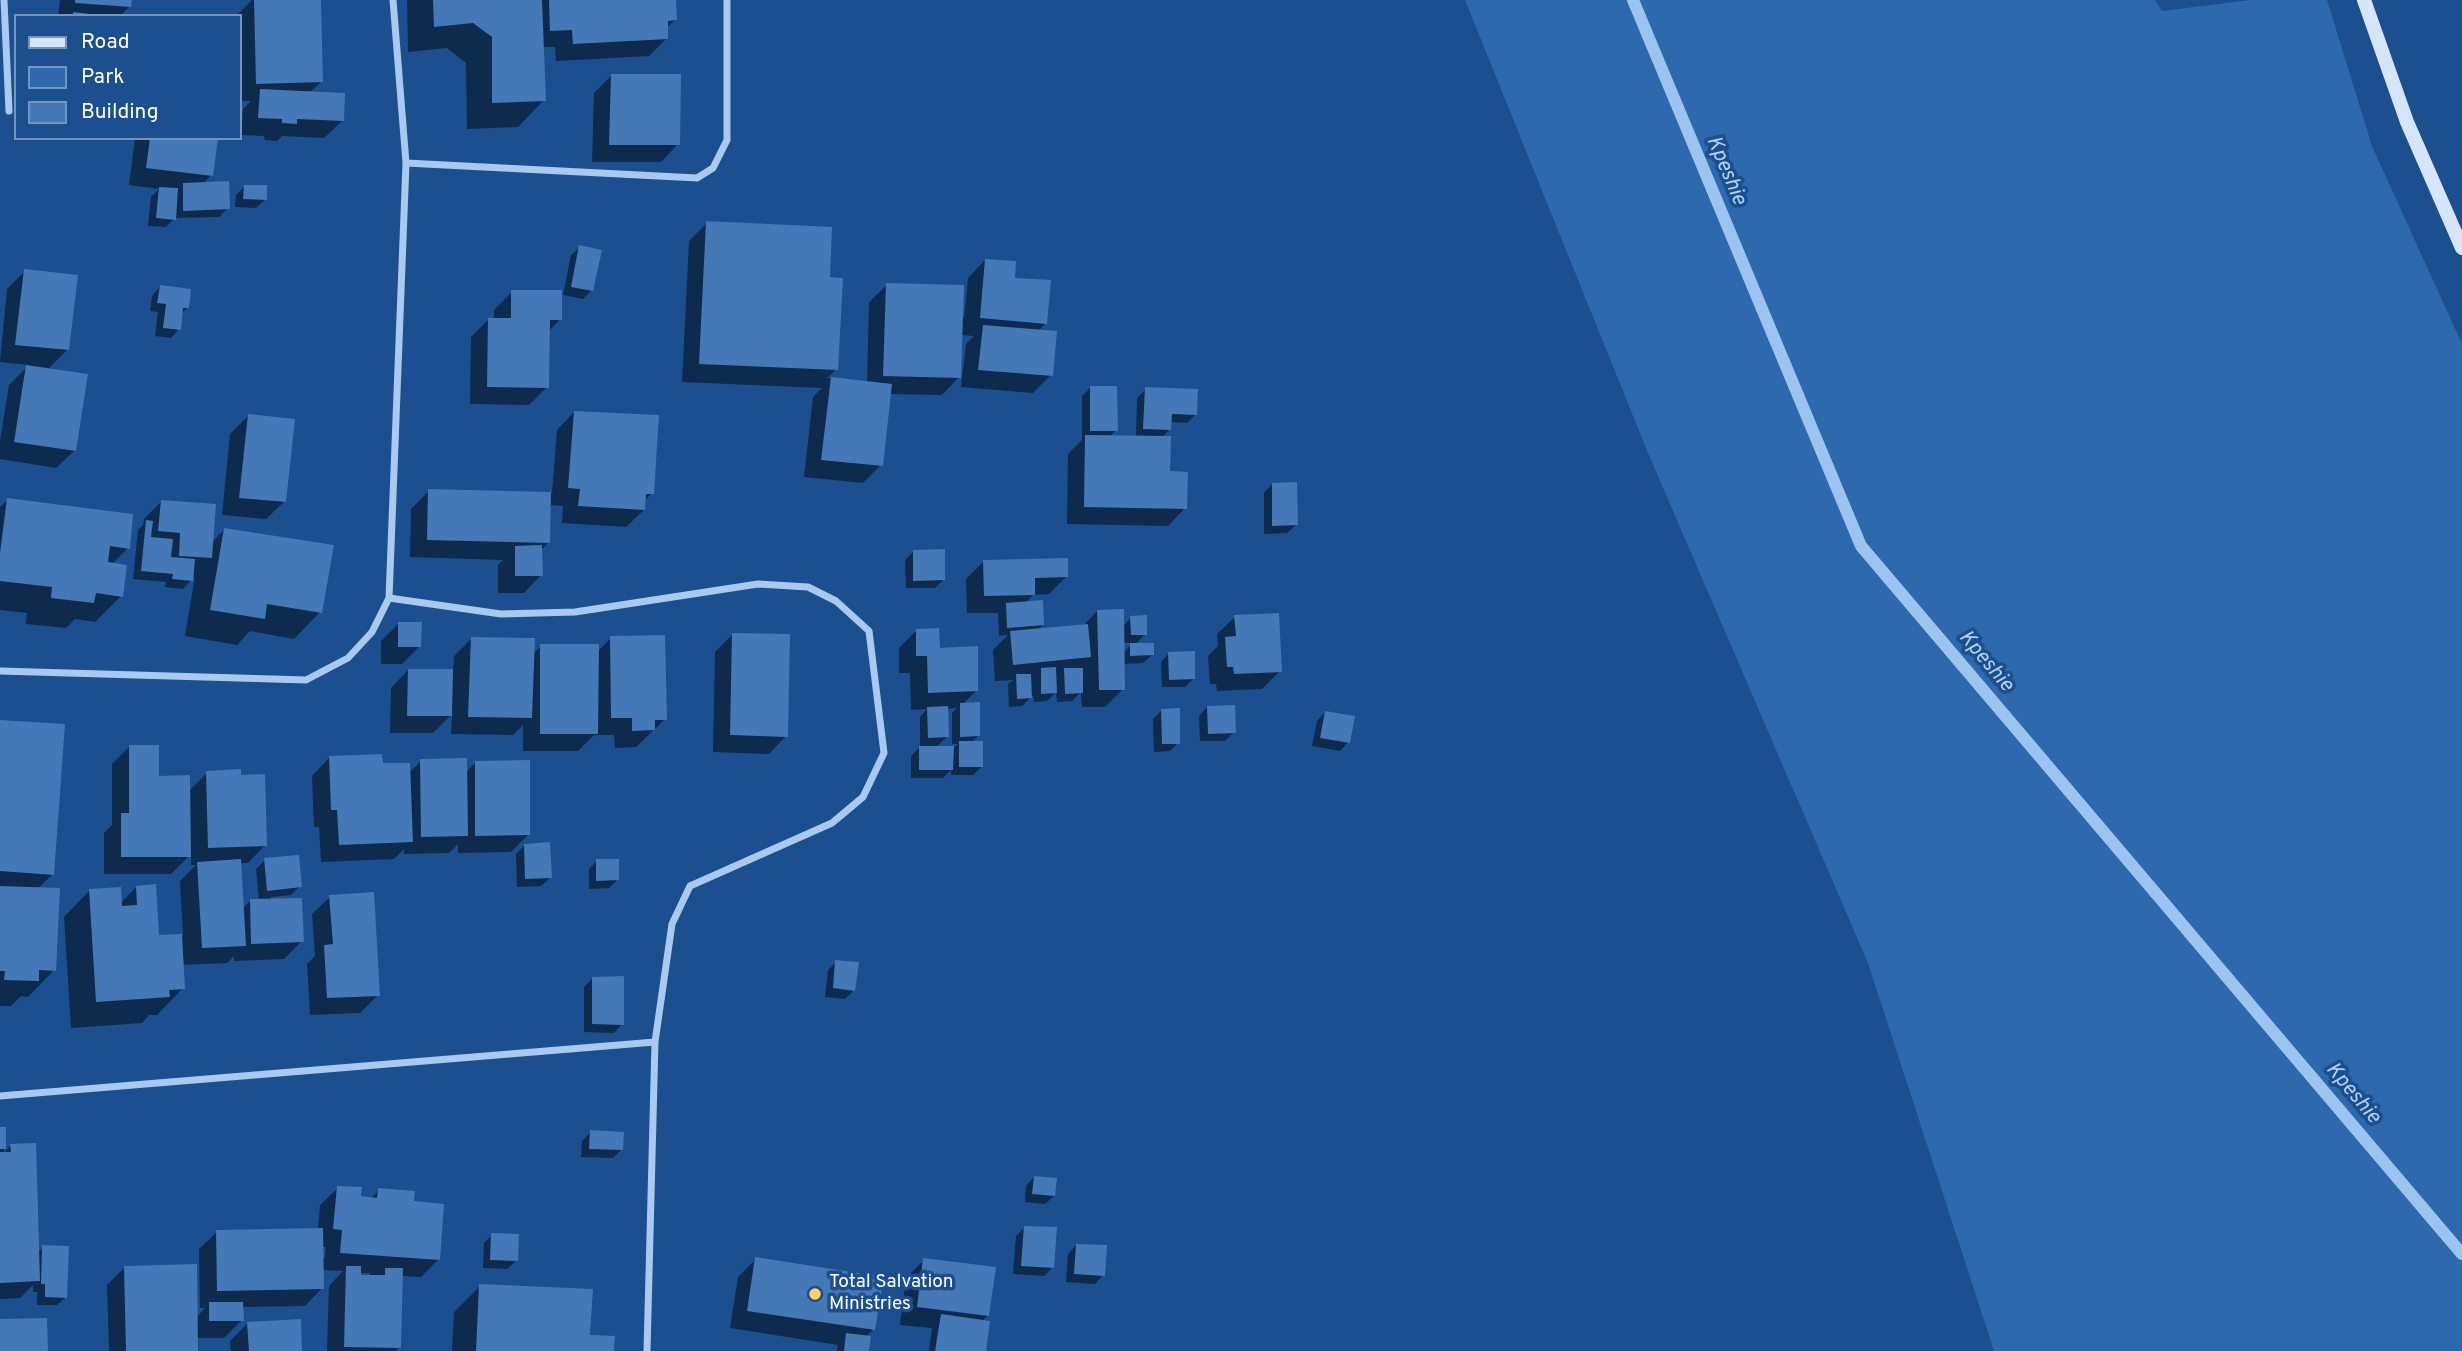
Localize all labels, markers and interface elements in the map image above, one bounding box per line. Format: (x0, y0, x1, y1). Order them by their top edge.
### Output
legend (14, 14, 242, 140)
text: Road (81, 29, 130, 56)
text: Park (81, 64, 124, 91)
text: Building (81, 99, 159, 126)
water label: Kpeshie (1699, 133, 1751, 209)
water label: Kpeshie (1952, 626, 2018, 698)
water label: Kpeshie (2319, 1058, 2385, 1130)
place label: Total Salvation Ministries (829, 1272, 953, 1316)
marker: Total Salvation Ministries (807, 1286, 823, 1302)

